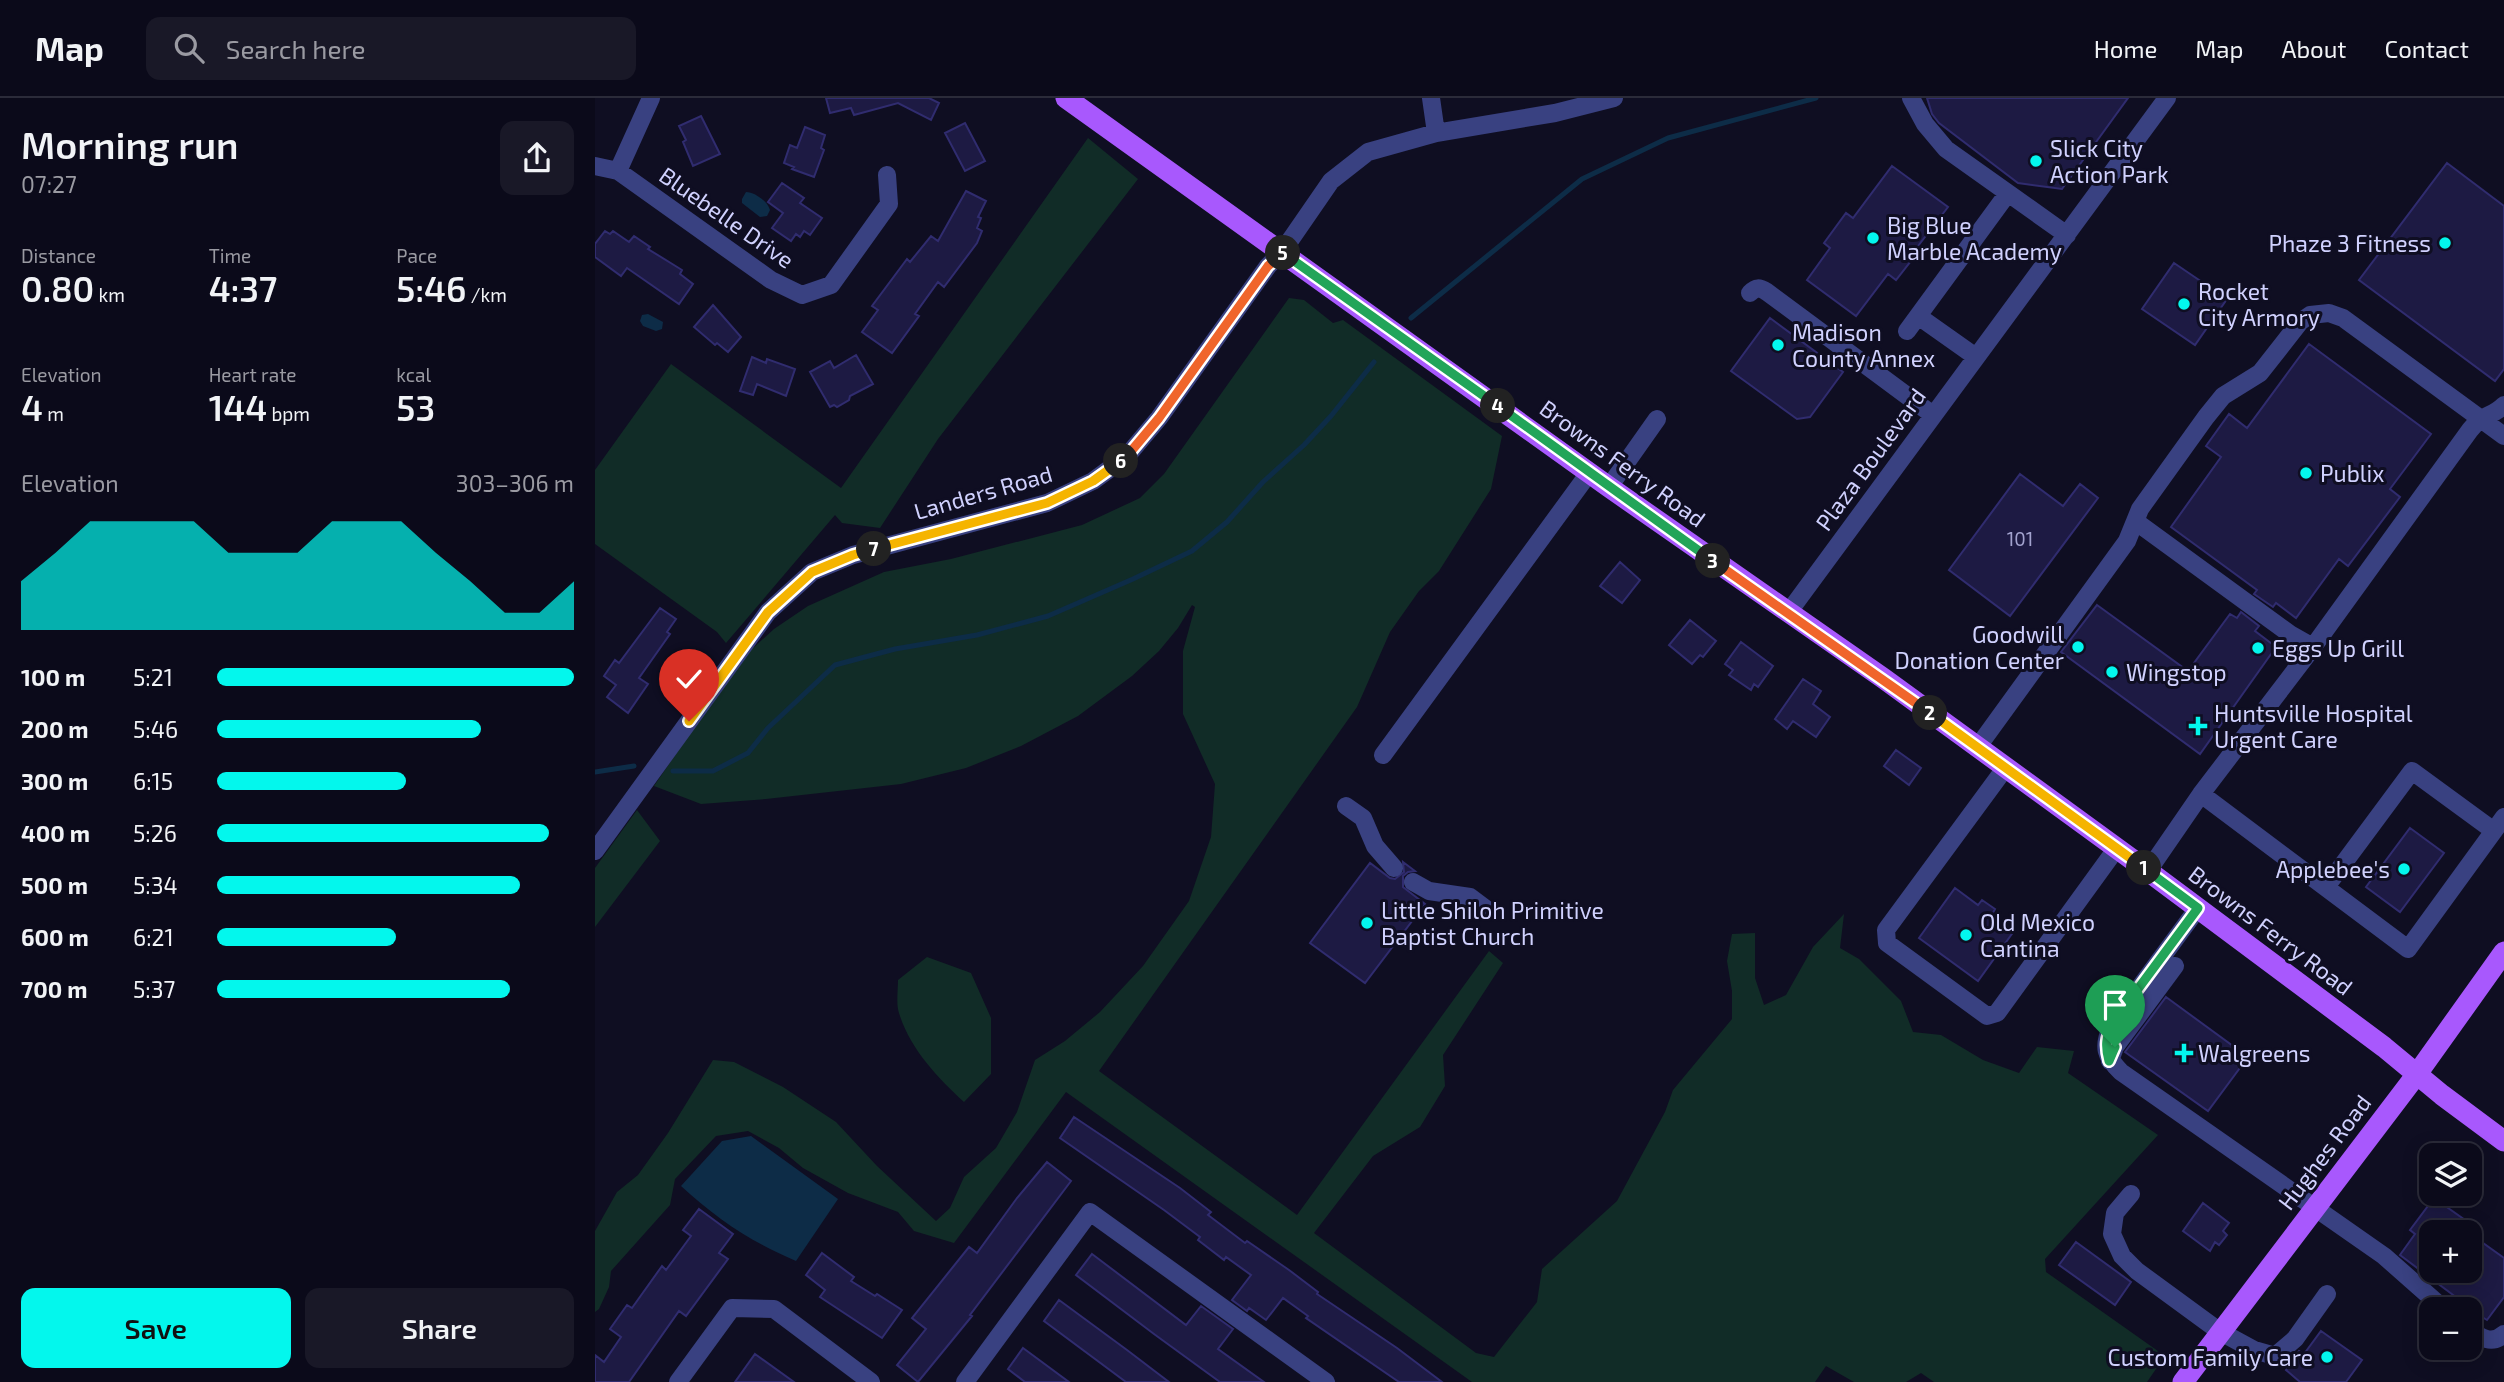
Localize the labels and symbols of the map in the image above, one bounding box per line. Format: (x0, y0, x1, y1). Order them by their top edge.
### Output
place label: Slick City Action Park (2050, 134, 2169, 188)
marker: Slick City Action Park (2028, 153, 2044, 169)
street label: Bluebelle Drive (654, 160, 800, 274)
place label: Big Blue Marble Academy (1887, 211, 2062, 265)
place label: Phaze 3 Fitness (2268, 229, 2431, 257)
marker: Big Blue Marble Academy (1865, 230, 1881, 246)
marker: Phaze 3 Fitness (2437, 235, 2453, 251)
pin: 5 (1265, 236, 1301, 270)
place label: Rocket City Armory (2198, 277, 2320, 331)
marker: Rocket City Armory (2176, 296, 2192, 312)
place label: Madison County Annex (1792, 318, 1935, 372)
marker: Madison County Annex (1770, 337, 1786, 353)
street label: Plaza Boulevard (1809, 382, 1931, 536)
pin: 4 (1481, 388, 1515, 424)
street label: Browns Ferry Road (1535, 394, 1711, 532)
pin: 6 (1103, 444, 1139, 478)
street label: Landers Road (911, 459, 1055, 525)
place label: Publix (2320, 459, 2384, 487)
marker: Publix (2298, 465, 2314, 481)
house number: 101 (2007, 527, 2033, 550)
pin: 7 (857, 532, 891, 566)
pin: 3 (1695, 544, 1731, 578)
place label: Goodwill Donation Center (1894, 620, 2064, 674)
place label: Eggs Up Grill (2272, 634, 2404, 662)
marker: Goodwill Donation Center (2070, 639, 2086, 655)
marker: Eggs Up Grill (2250, 640, 2266, 656)
pin (659, 649, 719, 721)
place label: Wingstop (2126, 658, 2227, 686)
marker: Wingstop (2104, 664, 2120, 680)
pin: 2 (1913, 696, 1947, 730)
place label: Huntsville Hospital Urgent Care (2214, 699, 2413, 753)
marker: Huntsville Hospital Urgent Care (2188, 716, 2208, 736)
pin: 1 (2127, 850, 2161, 886)
place label: Applebee's (2276, 855, 2390, 883)
street label: Browns Ferry Road (2184, 859, 2358, 1001)
marker: Applebee's (2396, 861, 2412, 877)
place label: Little Shiloh Primitive Baptist Church (1381, 896, 1604, 950)
place label: Old Mexico Cantina (1980, 908, 2095, 962)
marker: Little Shiloh Primitive Baptist Church (1359, 915, 1375, 931)
marker: Old Mexico Cantina (1958, 927, 1974, 943)
pin (2085, 975, 2145, 1047)
place label: Walgreens (2198, 1039, 2311, 1067)
marker: Walgreens (2176, 1045, 2192, 1061)
street label: Hughes Road (2272, 1089, 2376, 1215)
place label: Custom Family Care (2108, 1343, 2313, 1371)
marker: Custom Family Care (2319, 1349, 2335, 1365)

